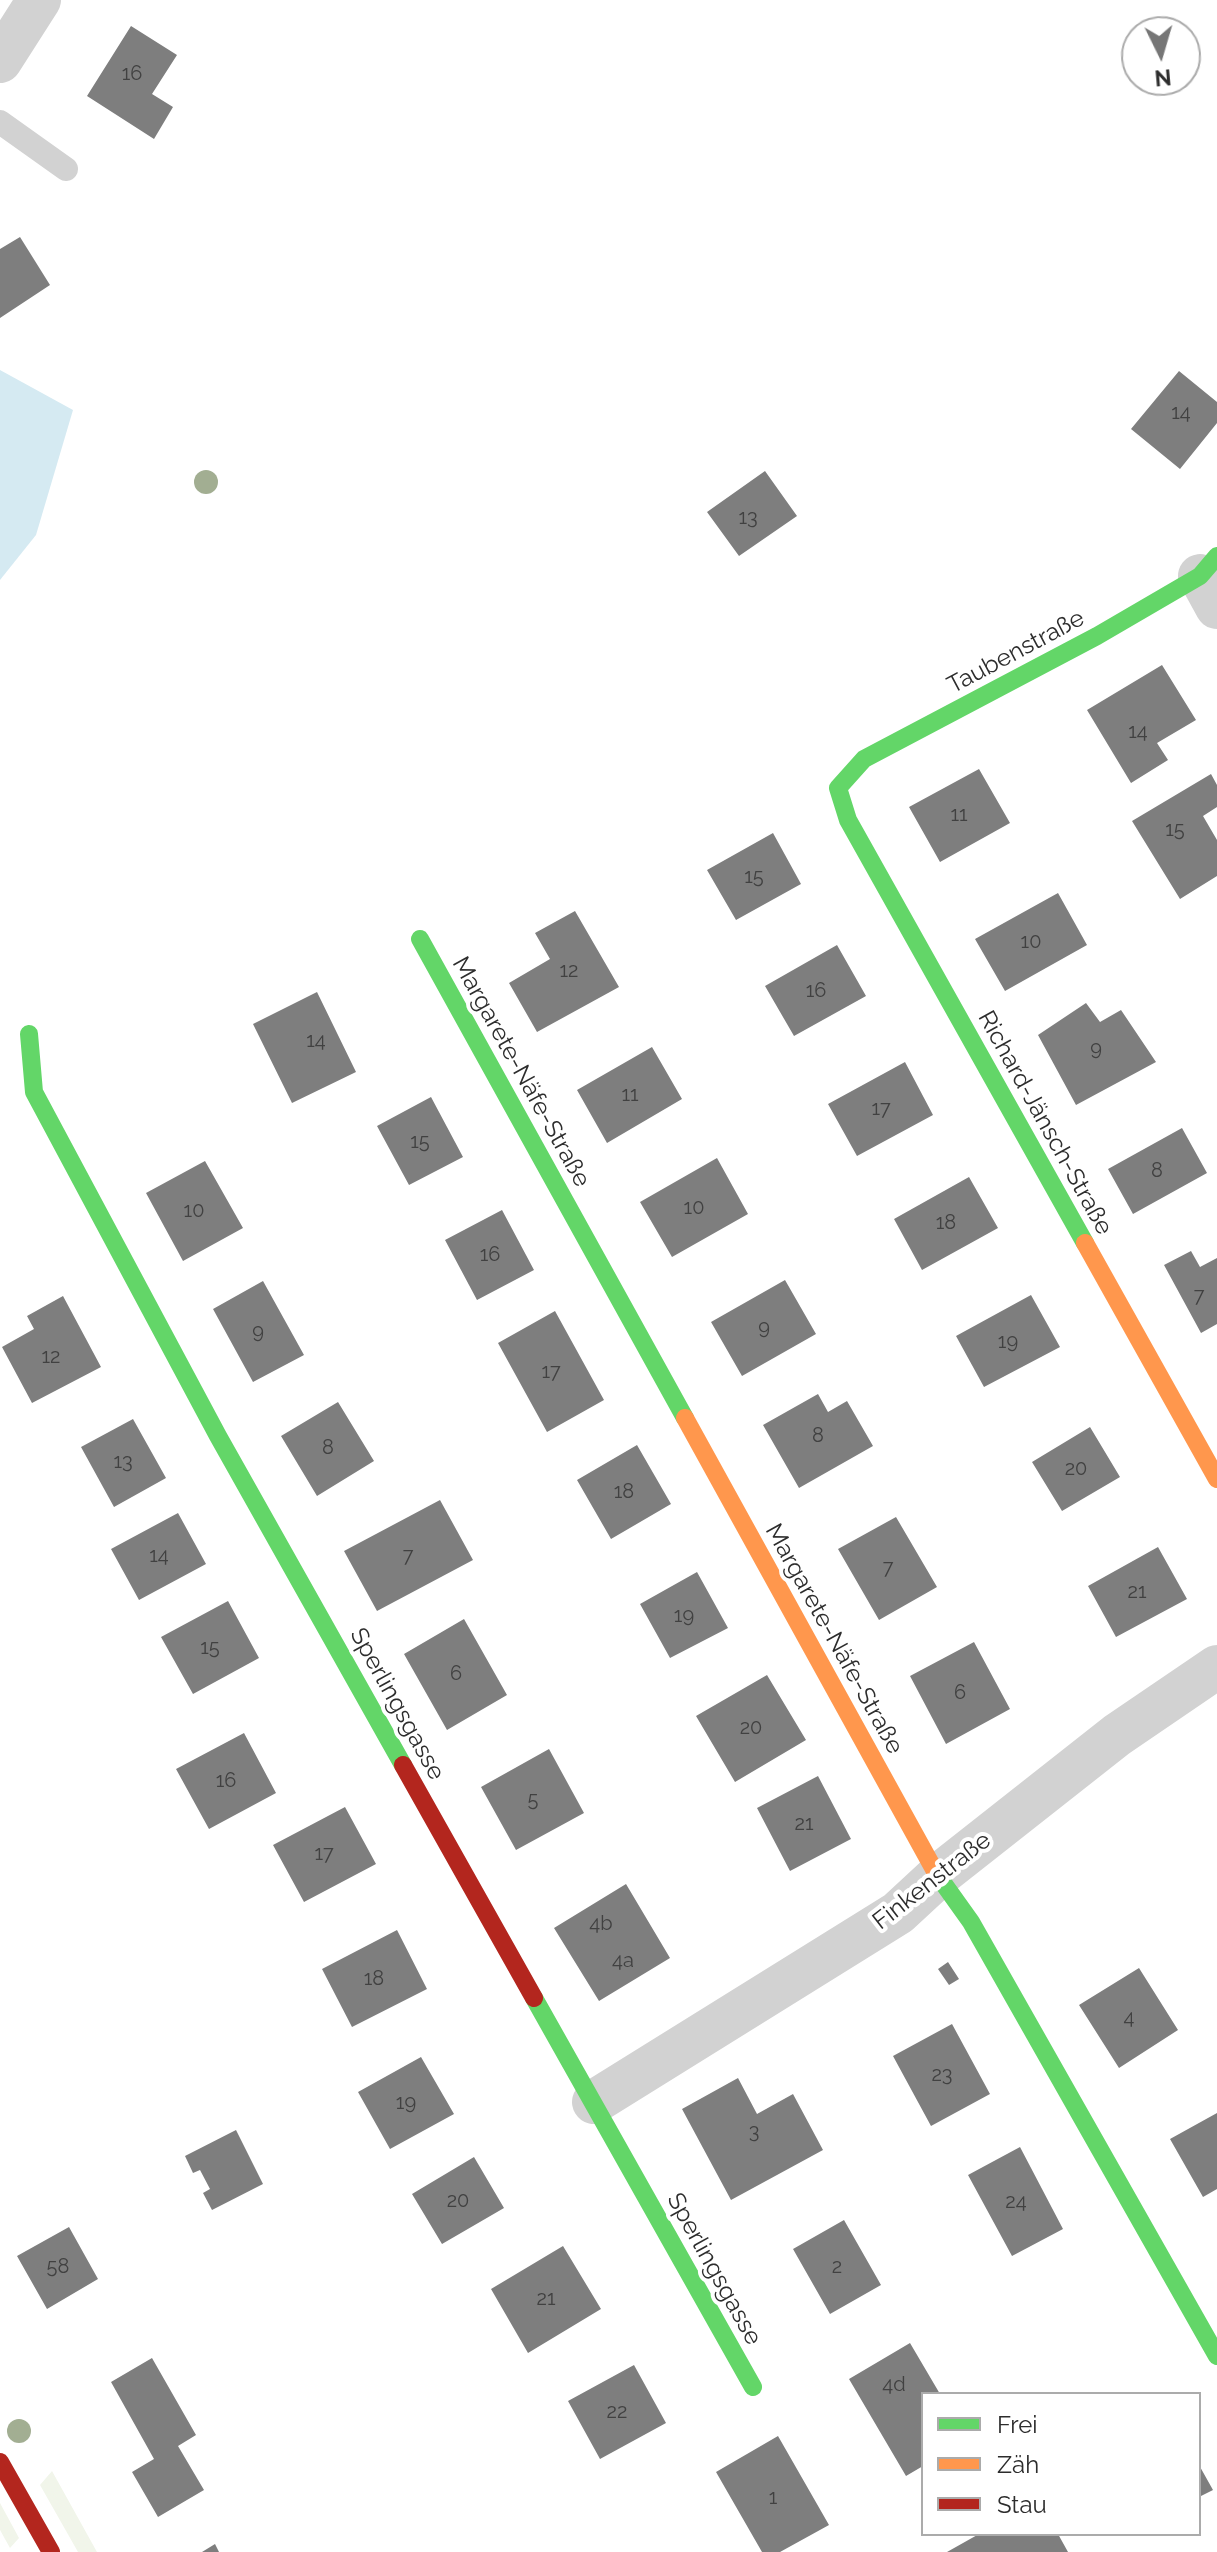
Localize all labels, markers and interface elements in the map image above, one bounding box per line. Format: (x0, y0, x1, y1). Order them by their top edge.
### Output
north arrow (1121, 16, 1201, 96)
house number: 16 (122, 62, 142, 86)
text: N (1153, 64, 1172, 92)
house number: 14 (1171, 401, 1191, 425)
house number: 13 (738, 506, 758, 530)
street label: Taubenstraße (943, 604, 1089, 700)
house number: 14 (1128, 720, 1148, 744)
house number: 11 (950, 803, 968, 827)
house number: 15 (1165, 818, 1185, 842)
house number: 15 (744, 865, 764, 889)
house number: 10 (1021, 930, 1041, 954)
street label: Margarete-Näfe-Straße (446, 952, 596, 1192)
house number: 12 (560, 959, 578, 983)
house number: 16 (806, 979, 826, 1003)
street label: Richard-Jänsch-Straße (971, 1006, 1119, 1240)
house number: 14 (306, 1029, 326, 1053)
house number: 9 (1090, 1037, 1102, 1061)
house number: 11 (621, 1083, 639, 1107)
house number: 17 (871, 1097, 891, 1121)
house number: 15 (410, 1130, 430, 1154)
house number: 8 (1151, 1159, 1163, 1183)
house number: 10 (684, 1196, 704, 1220)
house number: 10 (184, 1199, 204, 1223)
house number: 18 (936, 1211, 956, 1235)
house number: 16 (480, 1243, 500, 1267)
house number: 7 (1194, 1284, 1204, 1308)
house number: 9 (758, 1316, 770, 1340)
house number: 9 (252, 1320, 264, 1344)
house number: 19 (998, 1330, 1018, 1354)
house number: 12 (42, 1345, 60, 1369)
house number: 17 (541, 1360, 561, 1384)
house number: 8 (812, 1424, 824, 1448)
house number: 8 (322, 1436, 334, 1460)
house number: 13 (113, 1450, 133, 1474)
house number: 20 (1065, 1457, 1087, 1481)
house number: 18 (614, 1480, 634, 1504)
street label: Margarete-Näfe-Straße (759, 1519, 909, 1759)
house number: 14 (149, 1544, 169, 1568)
house number: 7 (403, 1544, 413, 1568)
house number: 7 (883, 1556, 893, 1580)
house number: 21 (1128, 1580, 1146, 1604)
house number: 19 (674, 1604, 694, 1628)
street label: Sperlingsgasse (343, 1623, 451, 1785)
house number: 15 (200, 1636, 220, 1660)
house number: 6 (450, 1662, 462, 1686)
house number: 6 (954, 1681, 966, 1705)
house number: 20 (740, 1716, 762, 1740)
house number: 16 (216, 1769, 236, 1793)
house number: 5 (528, 1788, 538, 1812)
house number: 21 (795, 1812, 813, 1836)
street label: Finkenstraße (867, 1826, 997, 1936)
house number: 17 (314, 1842, 334, 1866)
house number: 4b (589, 1912, 613, 1936)
house number: 4a (612, 1949, 634, 1973)
house number: 18 (364, 1967, 384, 1991)
house number: 4 (1124, 2006, 1134, 2030)
house number: 23 (931, 2063, 953, 2087)
house number: 19 (396, 2091, 416, 2115)
house number: 3 (749, 2120, 759, 2144)
street label: Sperlingsgasse (660, 2188, 768, 2350)
house number: 20 (447, 2189, 469, 2213)
house number: 24 (1005, 2190, 1027, 2214)
house number: 58 (47, 2255, 69, 2279)
house number: 2 (832, 2255, 842, 2279)
house number: 21 (537, 2287, 555, 2311)
house number: 4d (882, 2373, 906, 2397)
legend (921, 2392, 1201, 2536)
house number: 22 (607, 2400, 627, 2424)
text: Frei (997, 2410, 1038, 2439)
text: Zäh (997, 2450, 1039, 2479)
house number: 1 (769, 2486, 777, 2510)
text: Stau (997, 2490, 1047, 2519)

